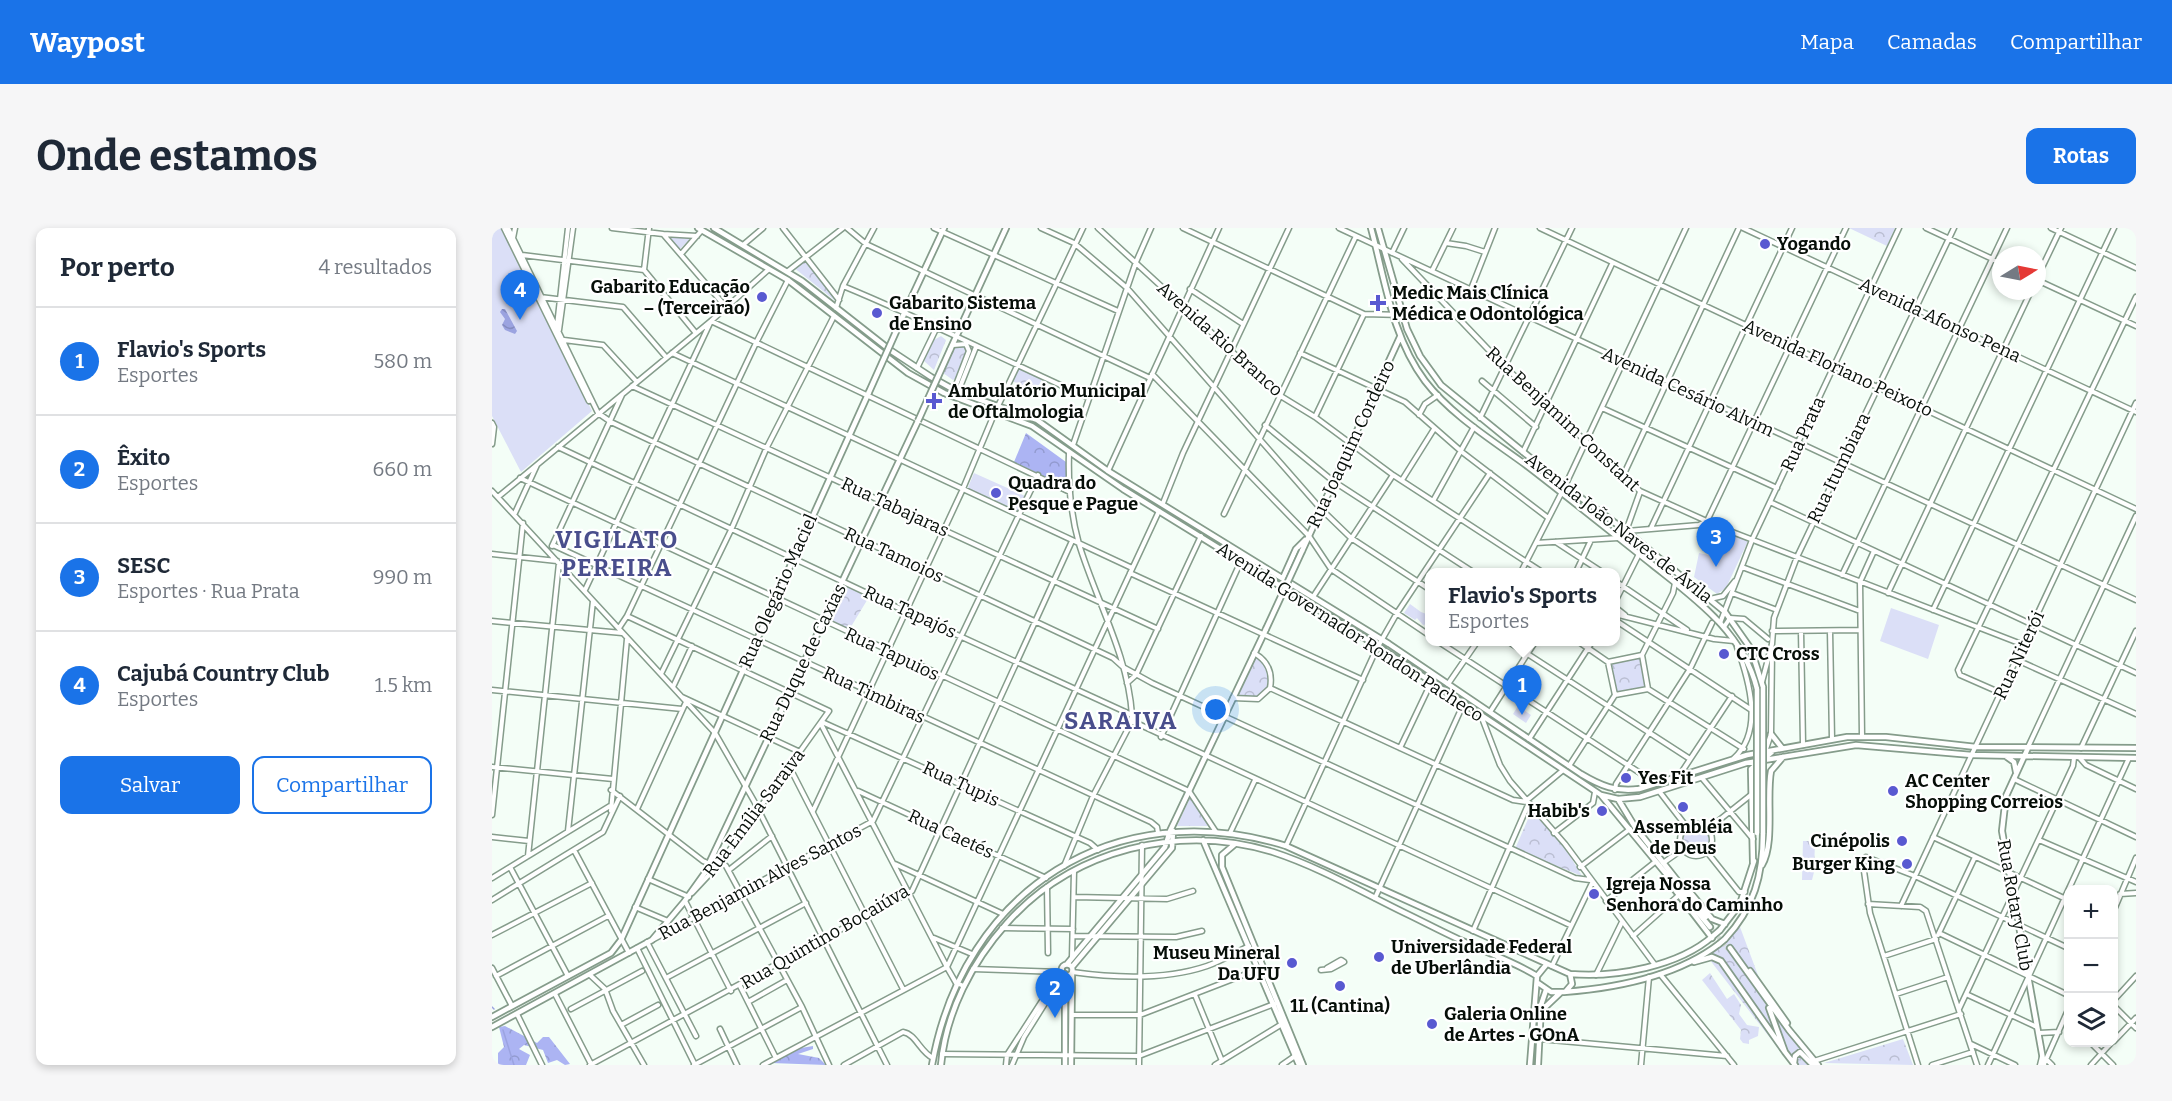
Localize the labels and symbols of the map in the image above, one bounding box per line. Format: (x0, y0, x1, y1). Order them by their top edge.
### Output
place label: Yogando (1777, 233, 1851, 255)
marker: Yogando (1758, 237, 1772, 251)
north arrow (1992, 246, 2046, 300)
pin: 4 (501, 270, 540, 320)
street label: Avenida Afonso Pena (1856, 273, 2024, 367)
place label: Gabarito Educação – (Terceirão) (590, 276, 750, 319)
street label: Avenida Rio Branco (1153, 277, 1287, 401)
place label: Medic Mais Clínica Médica e Odontológica (1392, 282, 1584, 325)
marker: Gabarito Educação – (Terceirão) (755, 290, 769, 304)
place label: Gabarito Sistema de Ensino (889, 292, 1036, 335)
marker: Medic Mais Clínica Médica e Odontológica (1369, 294, 1387, 312)
marker: Gabarito Sistema de Ensino (870, 306, 884, 320)
street label: Avenida Floriano Peixoto (1740, 314, 1936, 422)
street label: Rua Benjamim Constant (1481, 342, 1645, 496)
street label: Avenida Cesário Alvim (1598, 342, 1778, 442)
street label: Rua Joaquim Cordeiro (1302, 357, 1400, 531)
place label: Ambulatório Municipal de Oftalmologia (948, 380, 1146, 423)
marker: Ambulatório Municipal de Oftalmologia (925, 392, 943, 410)
street label: Rua Prata (1776, 393, 1830, 475)
street label: Rua Itumbiara (1803, 409, 1875, 527)
street label: Avenida João Naves de Ávila (1521, 448, 1717, 608)
street label: Rua Tabajaras (838, 472, 952, 542)
place label: Quadra do Pesque e Pague (1008, 472, 1138, 515)
marker: Quadra do Pesque e Pague (989, 486, 1003, 500)
street label: Rua Olegário Maciel (734, 511, 822, 671)
pin: 3 (1696, 518, 1736, 567)
street label: Rua Tamoios (841, 522, 947, 588)
district label: VIGILATO PEREIRA (555, 526, 679, 582)
street label: Avenida Governador Rondon Pacheco (1212, 537, 1488, 727)
street label: Rua Duque de Caxias (755, 580, 851, 746)
street label: Rua Tapajós (860, 581, 960, 643)
street label: Rua Niterói (1989, 607, 2049, 703)
street label: Rua Tapuios (841, 623, 943, 685)
place label: CTC Cross (1736, 643, 1820, 665)
marker: CTC Cross (1717, 647, 1731, 661)
street label: Rua Timbiras (819, 662, 929, 728)
pin: 1 (1502, 666, 1542, 715)
your location (1201, 695, 1230, 724)
district label: SARAIVA (1064, 707, 1178, 735)
street label: Rua Emília Saraiva (699, 744, 810, 882)
street label: Rua Tupis (919, 757, 1003, 811)
place label: Yes Fit (1638, 767, 1693, 789)
place label: AC Center Shopping Correios (1905, 770, 2063, 813)
marker: Yes Fit (1619, 771, 1633, 785)
marker: AC Center Shopping Correios (1886, 784, 1900, 798)
place label: Habib's (1527, 800, 1590, 822)
marker: Assembléia de Deus (1676, 800, 1690, 814)
marker: Habib's (1595, 804, 1609, 818)
street label: Rua Caetés (905, 805, 997, 863)
place label: Assembléia de Deus (1633, 816, 1733, 859)
street label: Rua Benjamin Alves Santos (655, 819, 865, 945)
place label: Cinépolis (1810, 830, 1890, 852)
marker: Cinépolis (1895, 834, 1909, 848)
street label: Rua Rotary Club (1993, 837, 2037, 973)
place label: Burger King (1792, 853, 1896, 875)
marker: Burger King (1900, 857, 1914, 871)
place label: Igreja Nossa Senhora do Caminho (1606, 873, 1783, 916)
street label: Rua Quintino Bocaiúva (737, 880, 913, 994)
marker: Igreja Nossa Senhora do Caminho (1587, 887, 1601, 901)
place label: Universidade Federal de Uberlândia (1391, 936, 1573, 979)
place label: Museu Mineral Da UFU (1153, 942, 1281, 985)
marker: Universidade Federal de Uberlândia (1372, 950, 1386, 964)
marker: Museu Mineral Da UFU (1285, 956, 1299, 970)
pin: 2 (1036, 968, 1074, 1018)
marker: 1L (Cantina) (1333, 979, 1347, 993)
place label: 1L (Cantina) (1290, 995, 1390, 1017)
place label: Galeria Online de Artes - GOnA (1444, 1003, 1580, 1046)
marker: Galeria Online de Artes - GOnA (1425, 1017, 1439, 1031)

